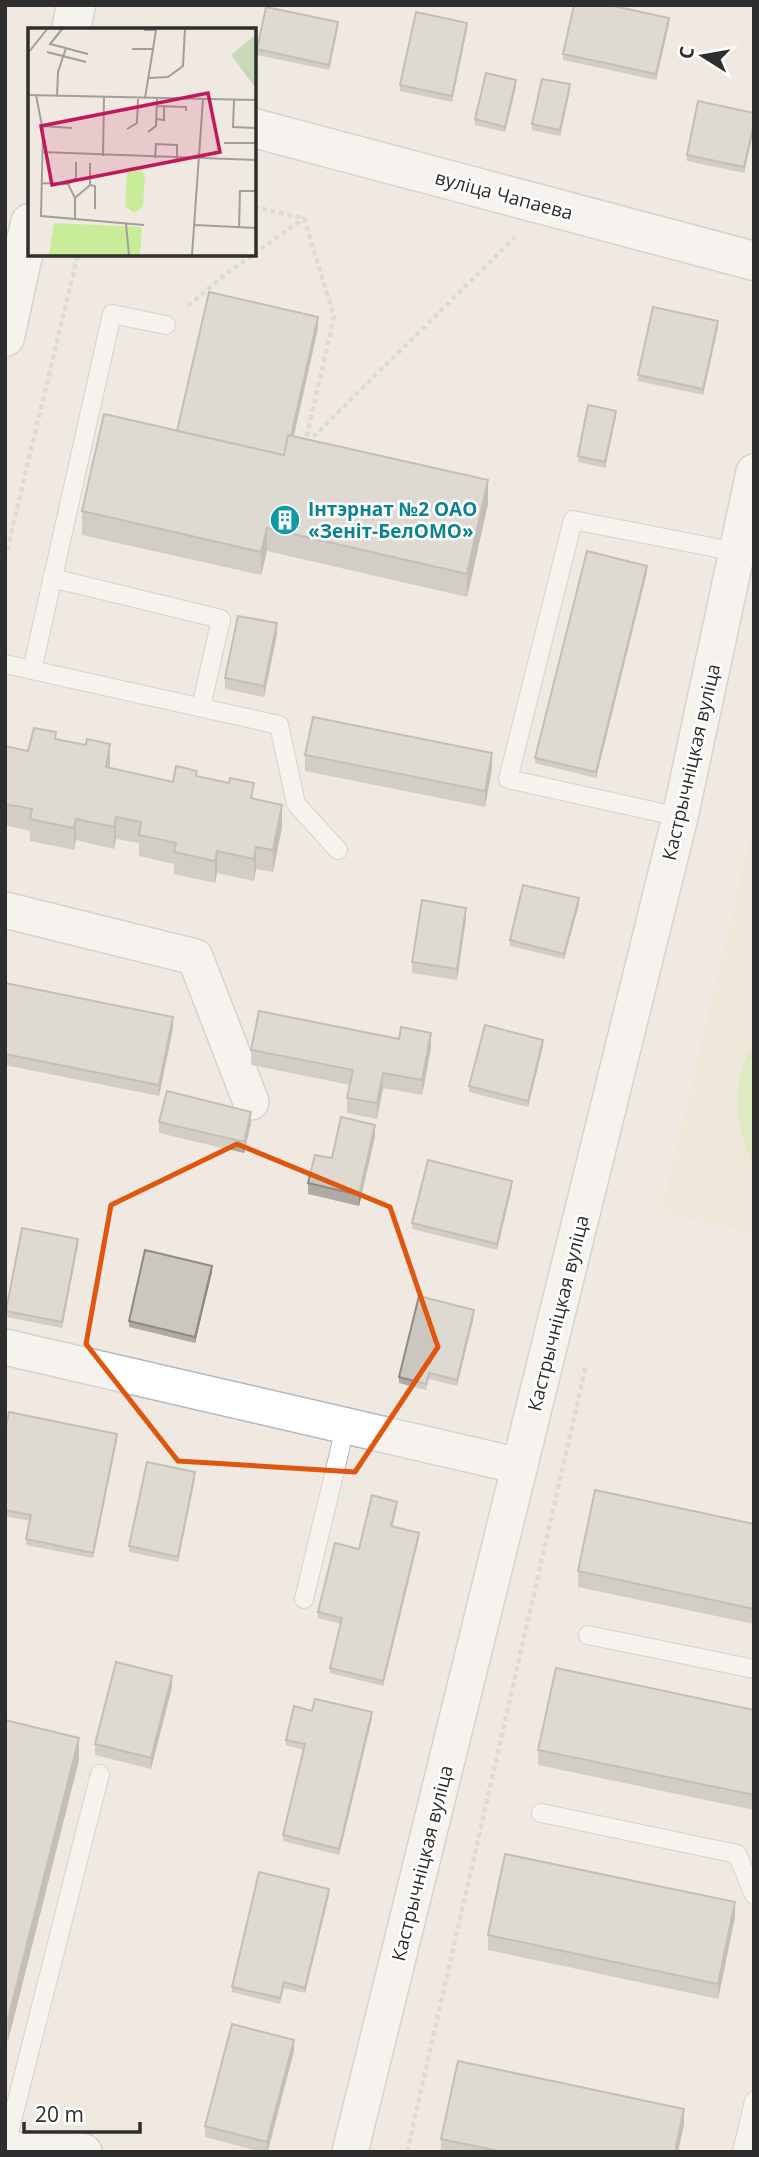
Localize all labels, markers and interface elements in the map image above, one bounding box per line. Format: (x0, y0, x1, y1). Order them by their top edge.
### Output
north arrow (668, 21, 738, 91)
inset map (28, 28, 256, 256)
text: С (672, 44, 700, 61)
street label: вуліца Чапаева (432, 164, 576, 226)
place label: Інтэрнат №2 ОАО «Зеніт-БелОМО» (308, 496, 477, 544)
building icon: Інтэрнат №2 ОАО «Зеніт-БелОМО» (268, 503, 302, 537)
street label: Кастрычніцкая вуліца (656, 661, 726, 863)
street label: Кастрычніцкая вуліца (521, 1212, 595, 1414)
street label: Кастрычніцкая вуліца (385, 1762, 459, 1964)
scale bar (24, 2090, 140, 2134)
text: 20 m (35, 2100, 84, 2128)

